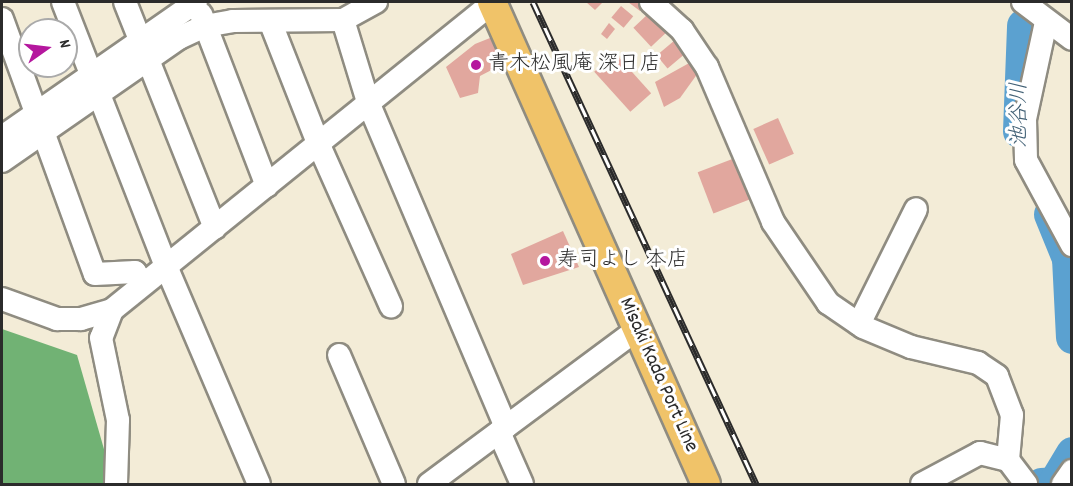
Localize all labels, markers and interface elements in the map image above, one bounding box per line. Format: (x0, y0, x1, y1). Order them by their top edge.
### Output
north arrow (18, 18, 78, 78)
text: N (52, 37, 76, 51)
place label: 青木松風庵 深日店 (488, 52, 661, 78)
marker: 青木松風庵 深日店 (469, 58, 483, 72)
water label: 池谷川 (1008, 82, 1034, 148)
place label: 寿司よし 本店 (557, 248, 688, 274)
marker: 寿司よし 本店 (538, 254, 552, 268)
street label: Misaki Kada Port Line (613, 294, 703, 456)

